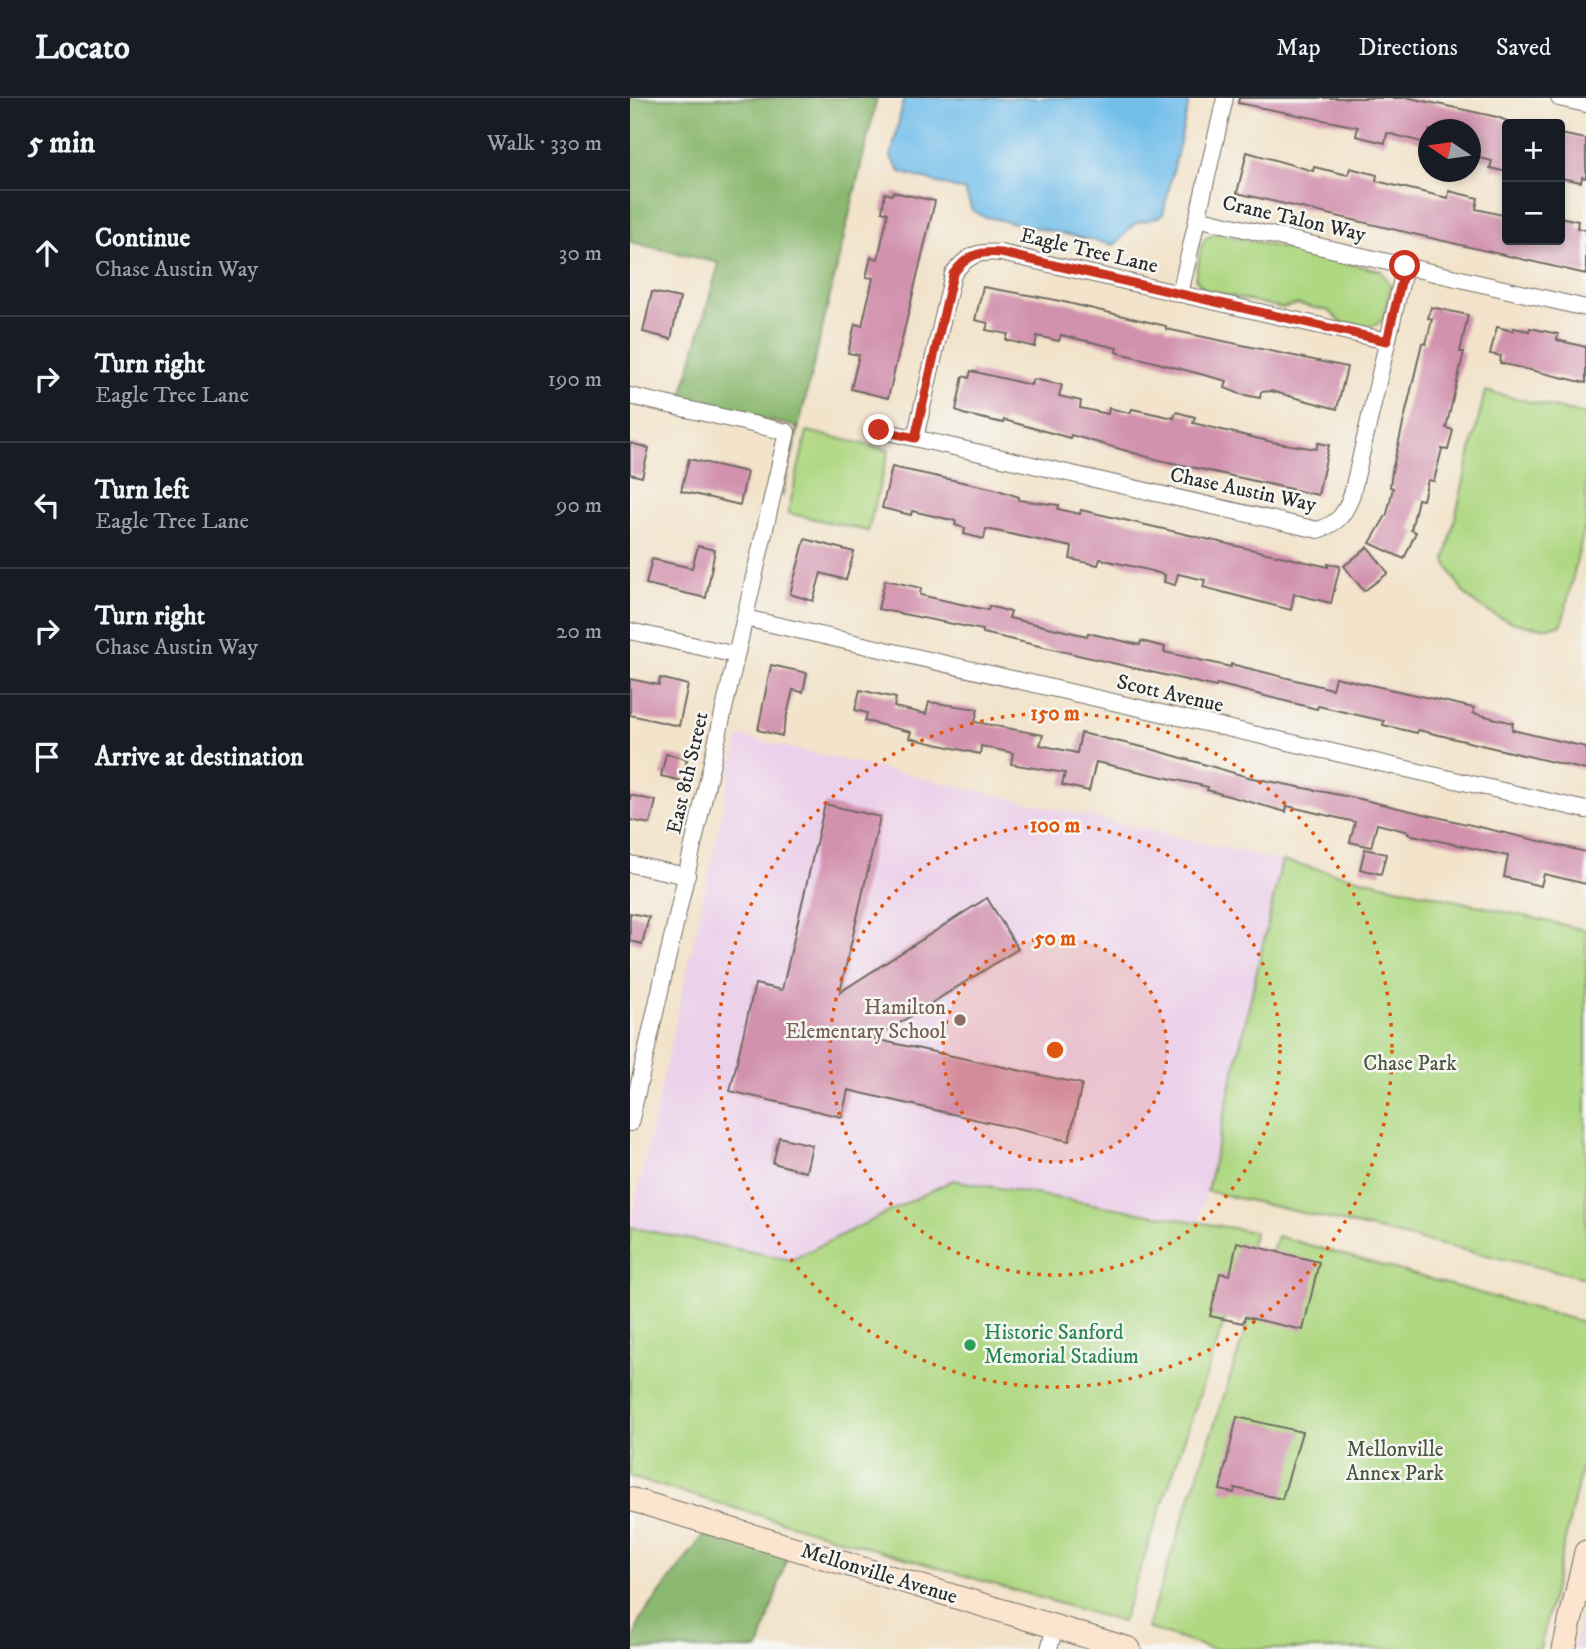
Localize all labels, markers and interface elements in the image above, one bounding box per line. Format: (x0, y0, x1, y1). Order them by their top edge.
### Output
text: Locato (35, 28, 130, 69)
text: Map (1276, 33, 1321, 63)
text: Directions (1359, 33, 1458, 63)
text: Saved (1496, 33, 1551, 63)
north arrow (1418, 119, 1481, 182)
map controls (1502, 119, 1565, 245)
button: + (1502, 119, 1565, 182)
text: 5 min (28, 125, 95, 162)
text: Walk · 330 m (487, 129, 602, 158)
button: − (1502, 182, 1565, 245)
street label: Crane Talon Way (1220, 190, 1369, 248)
text: Continue (95, 222, 190, 255)
street label: Eagle Tree Lane (1018, 223, 1161, 280)
icon: ahead (28, 234, 66, 272)
text: 30 m (559, 239, 602, 268)
route start (1389, 250, 1420, 281)
text: Chase Austin Way (95, 255, 258, 284)
text: Turn right (95, 348, 205, 381)
icon: right (28, 360, 66, 398)
text: 190 m (548, 365, 602, 394)
text: Eagle Tree Lane (95, 381, 249, 410)
route end (863, 414, 894, 445)
street label: Chase Austin Way (1167, 462, 1320, 518)
text: Turn left (95, 474, 189, 507)
icon: left (28, 486, 66, 524)
text: 90 m (556, 491, 602, 520)
text: Eagle Tree Lane (95, 507, 249, 536)
text: Turn right (95, 600, 205, 633)
icon: right (28, 612, 66, 650)
text: 20 m (556, 617, 602, 646)
text: Chase Austin Way (95, 633, 258, 662)
street label: Scott Avenue (1114, 669, 1226, 719)
text: 150 m (1030, 701, 1080, 727)
street label: East 8th Street (661, 709, 715, 837)
icon: arrive (28, 738, 66, 776)
text: Arrive at destination (95, 741, 304, 774)
text: 100 m (1030, 813, 1080, 839)
text: 50 m (1033, 926, 1076, 952)
place label: Hamilton Elementary School (785, 995, 947, 1045)
marker: Hamilton Elementary School (952, 1012, 968, 1028)
centre of rings (1043, 1038, 1067, 1062)
park label: Chase Park (1363, 1051, 1457, 1077)
place label: Historic Sanford Memorial Stadium (984, 1320, 1139, 1370)
marker: Historic Sanford Memorial Stadium (962, 1337, 978, 1353)
park label: Mellonville Annex Park (1346, 1437, 1445, 1487)
street label: Mellonville Avenue (798, 1538, 961, 1610)

